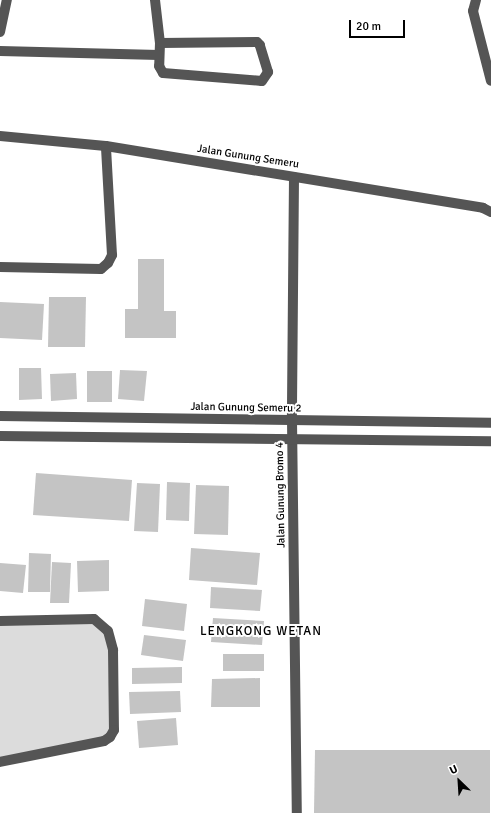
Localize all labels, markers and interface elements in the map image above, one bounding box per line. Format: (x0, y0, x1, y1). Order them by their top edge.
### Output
scale bar (351, 12, 407, 38)
text: 20 m (356, 19, 381, 34)
street label: Jalan Gunung Semeru (196, 142, 300, 172)
street label: Jalan Gunung Semeru 2 (190, 400, 302, 416)
street label: Jalan Gunung Bromo 4 (273, 442, 289, 548)
district label: LENGKONG WETAN (200, 623, 322, 639)
north arrow (439, 761, 479, 801)
text: U (448, 762, 460, 777)

